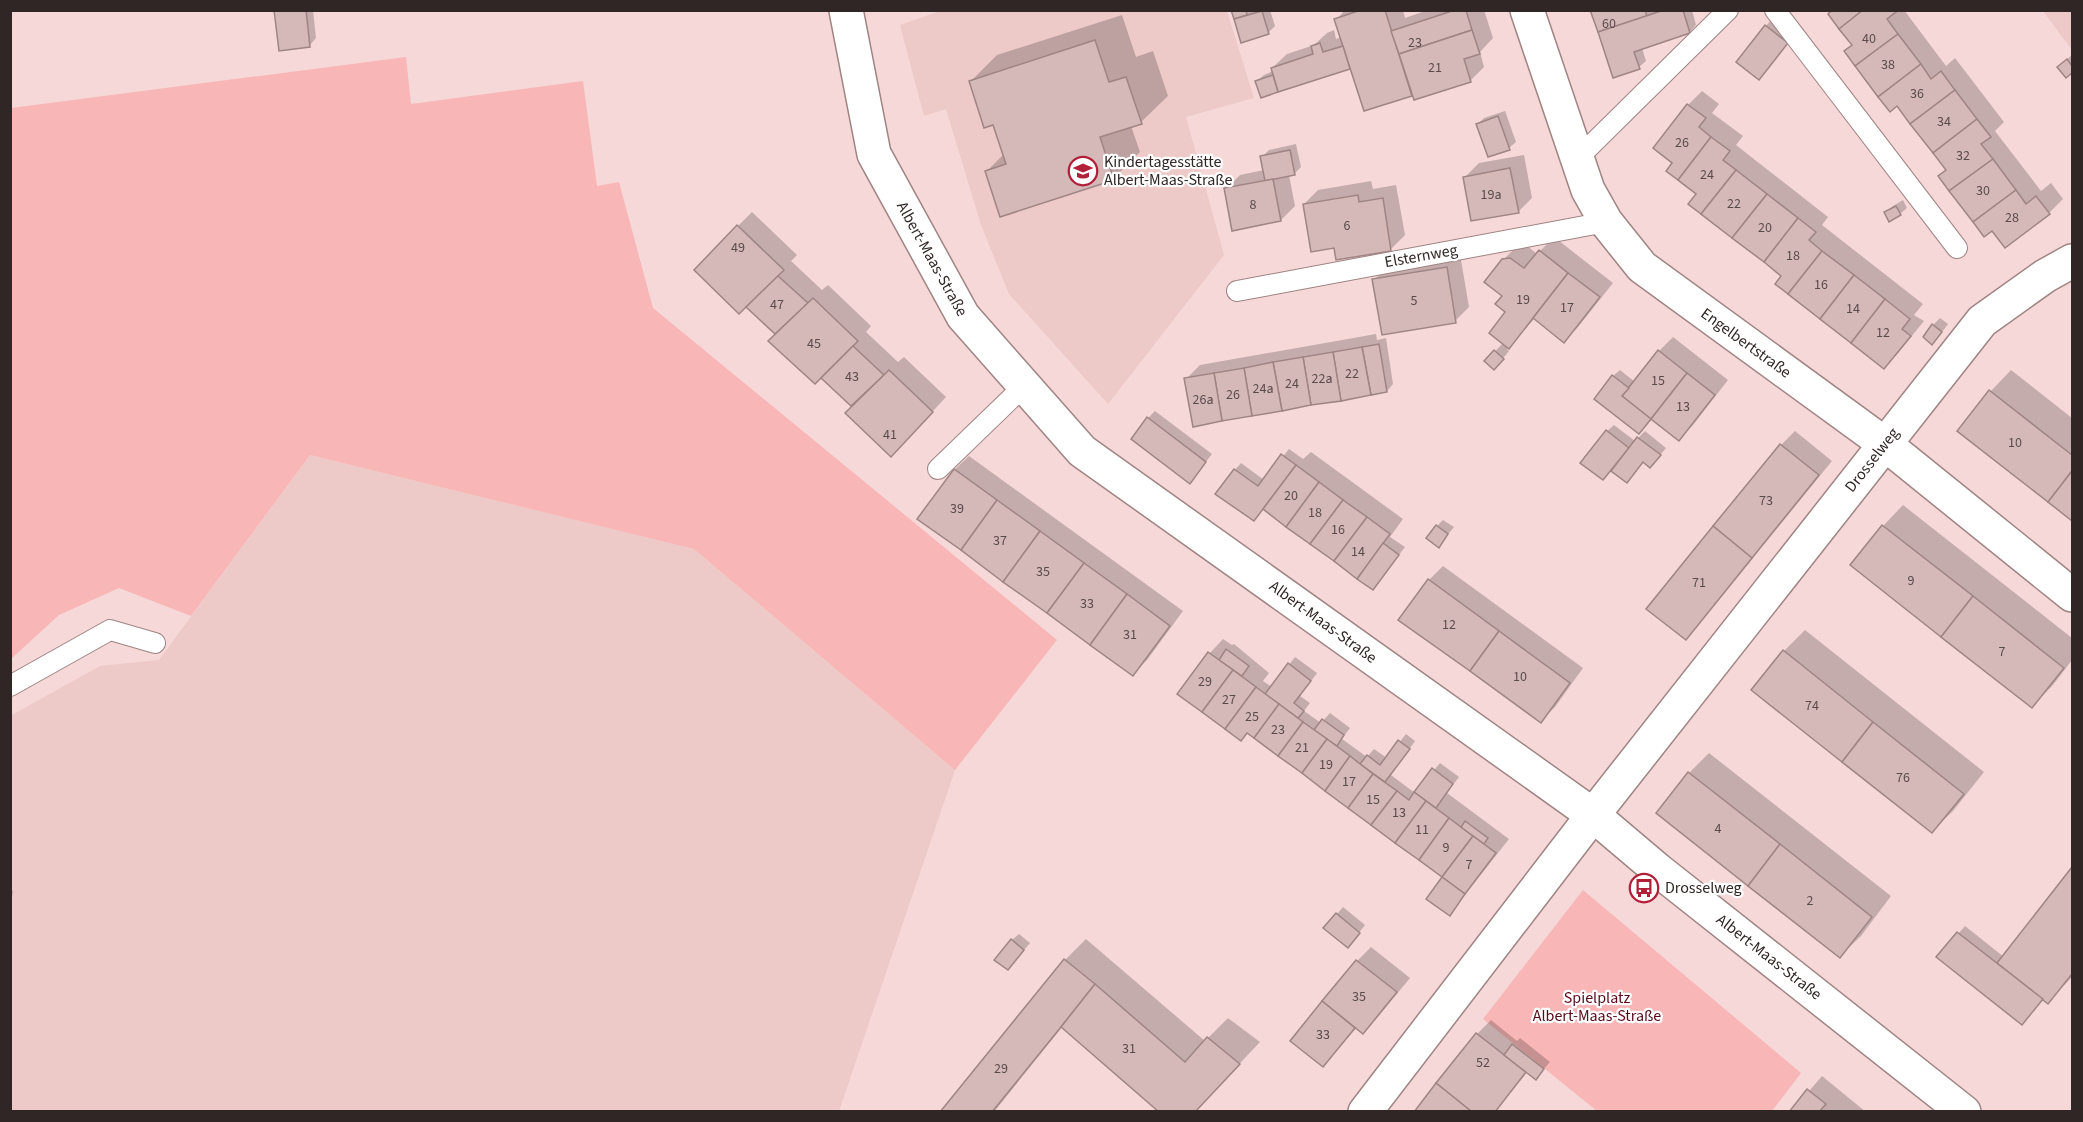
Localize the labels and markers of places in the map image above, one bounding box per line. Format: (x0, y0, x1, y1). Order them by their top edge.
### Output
place label: Kindertagesstätte Albert-Maas-Straße (1104, 151, 1232, 191)
school or university icon: Kindertagesstätte Albert-Maas-Straße (1067, 155, 1099, 187)
bus stop icon: Drosselweg (1628, 872, 1660, 904)
place label: Drosselweg (1665, 877, 1742, 899)

